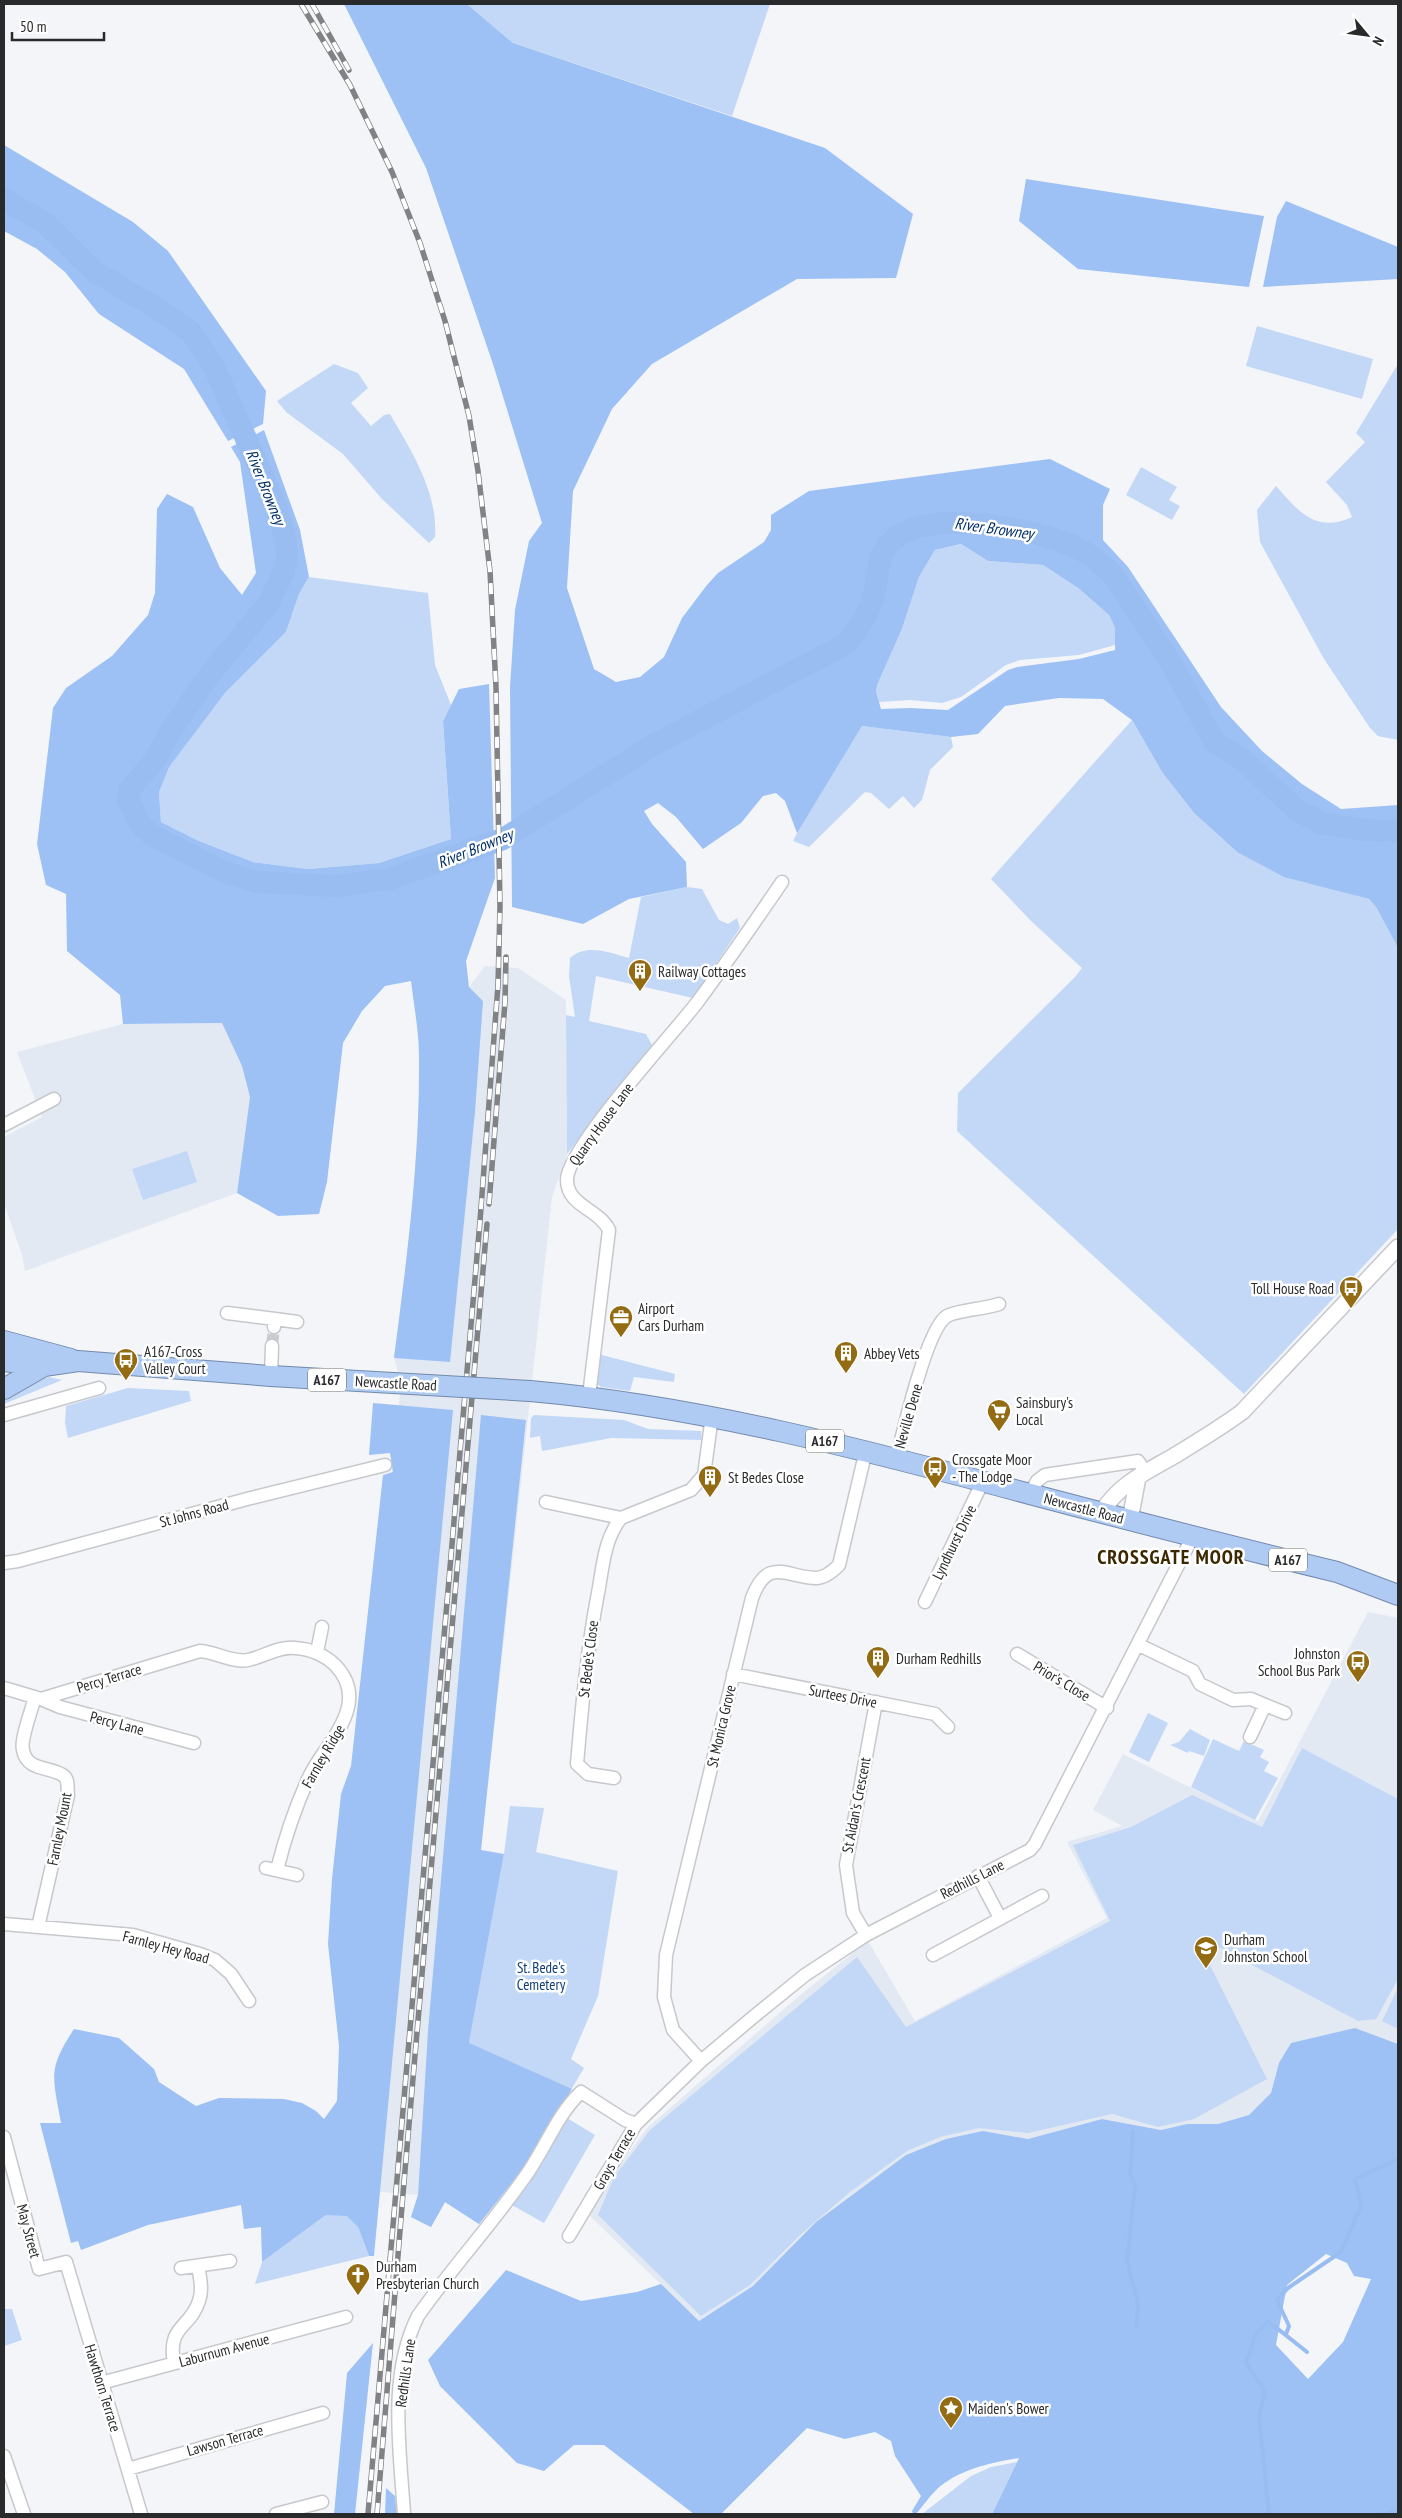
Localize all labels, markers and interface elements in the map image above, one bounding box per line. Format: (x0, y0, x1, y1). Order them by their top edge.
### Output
scale bar (12, 10, 105, 42)
north arrow (1342, 10, 1392, 60)
text: 50 m (20, 17, 46, 36)
text: N (1369, 34, 1388, 49)
water label: River Browney (242, 447, 291, 529)
water label: River Browney (953, 513, 1037, 544)
water label: River Browney (435, 823, 517, 872)
building icon: Railway Cottages (627, 958, 653, 992)
place label: Railway Cottages (658, 962, 746, 981)
street label: Quarry House Lane (565, 1079, 637, 1169)
bus stop icon: Toll House Road (1338, 1275, 1364, 1309)
place label: Toll House Road (1251, 1279, 1334, 1298)
place label: Airport Cars Durham (638, 1299, 704, 1335)
office icon: Airport Cars Durham (608, 1304, 634, 1338)
building icon: Abbey Vets (833, 1340, 859, 1374)
place label: A167-Cross Valley Court (143, 1342, 206, 1378)
place label: Abbey Vets (864, 1344, 920, 1363)
bus stop icon: A167-Cross Valley Court (113, 1347, 139, 1381)
road number: A167 (308, 1368, 346, 1392)
street label: Newcastle Road (355, 1371, 437, 1395)
street label: Neville Dene (890, 1382, 926, 1450)
place label: Sainsbury's Local (1016, 1393, 1073, 1429)
supermarket icon: Sainsbury's Local (986, 1398, 1012, 1432)
road number: A167 (806, 1430, 844, 1452)
place label: Crossgate Moor - The Lodge (952, 1450, 1033, 1486)
bus stop icon: Crossgate Moor - The Lodge (922, 1455, 948, 1489)
building icon: St Bedes Close (697, 1464, 723, 1498)
place label: St Bedes Close (728, 1468, 804, 1487)
street label: Newcastle Road (1042, 1488, 1126, 1528)
street label: St Johns Road (157, 1495, 231, 1531)
street label: Lyndhurst Drive (928, 1502, 980, 1582)
district label: CROSSGATE MOOR (1097, 1544, 1245, 1570)
road number: A167 (1269, 1548, 1307, 1572)
street label: St Bede's Close (574, 1619, 602, 1699)
place label: Johnston School Bus Park (1258, 1644, 1340, 1680)
building icon: Durham Redhills (865, 1645, 891, 1679)
place label: Durham Redhills (896, 1649, 981, 1668)
bus stop icon: Johnston School Bus Park (1345, 1649, 1371, 1683)
street label: Prior's Close (1030, 1657, 1094, 1705)
street label: Percy Terrace (74, 1659, 144, 1697)
street label: Surtees Drive (807, 1680, 879, 1712)
street label: St Monica Grove (702, 1683, 740, 1769)
street label: Percy Lane (88, 1707, 146, 1739)
street label: Farnley Ridge (297, 1721, 349, 1791)
street label: St Aidan's Crescent (837, 1756, 875, 1854)
street label: Farnley Mount (43, 1791, 75, 1867)
street label: Redhills Lane (937, 1855, 1007, 1903)
street label: Farnley Hey Road (121, 1926, 211, 1968)
place label: Durham Johnston School (1223, 1930, 1308, 1966)
school or university icon: Durham Johnston School (1193, 1935, 1219, 1969)
park label: St. Bede's Cemetery (517, 1958, 566, 1994)
street label: Grays Terrace (589, 2125, 639, 2193)
street label: May Street (13, 2202, 45, 2260)
place label: Durham Presbyterian Church (376, 2257, 479, 2293)
church icon: Durham Presbyterian Church (345, 2262, 371, 2296)
street label: Laburnum Avenue (177, 2329, 271, 2371)
street label: Redhills Lane (391, 2337, 419, 2409)
street label: Hawthorn Terrace (81, 2342, 125, 2434)
place icon: Maiden's Bower (938, 2395, 964, 2429)
place label: Maiden's Bower (968, 2399, 1050, 2418)
street label: Lawson Terrace (185, 2420, 265, 2460)

